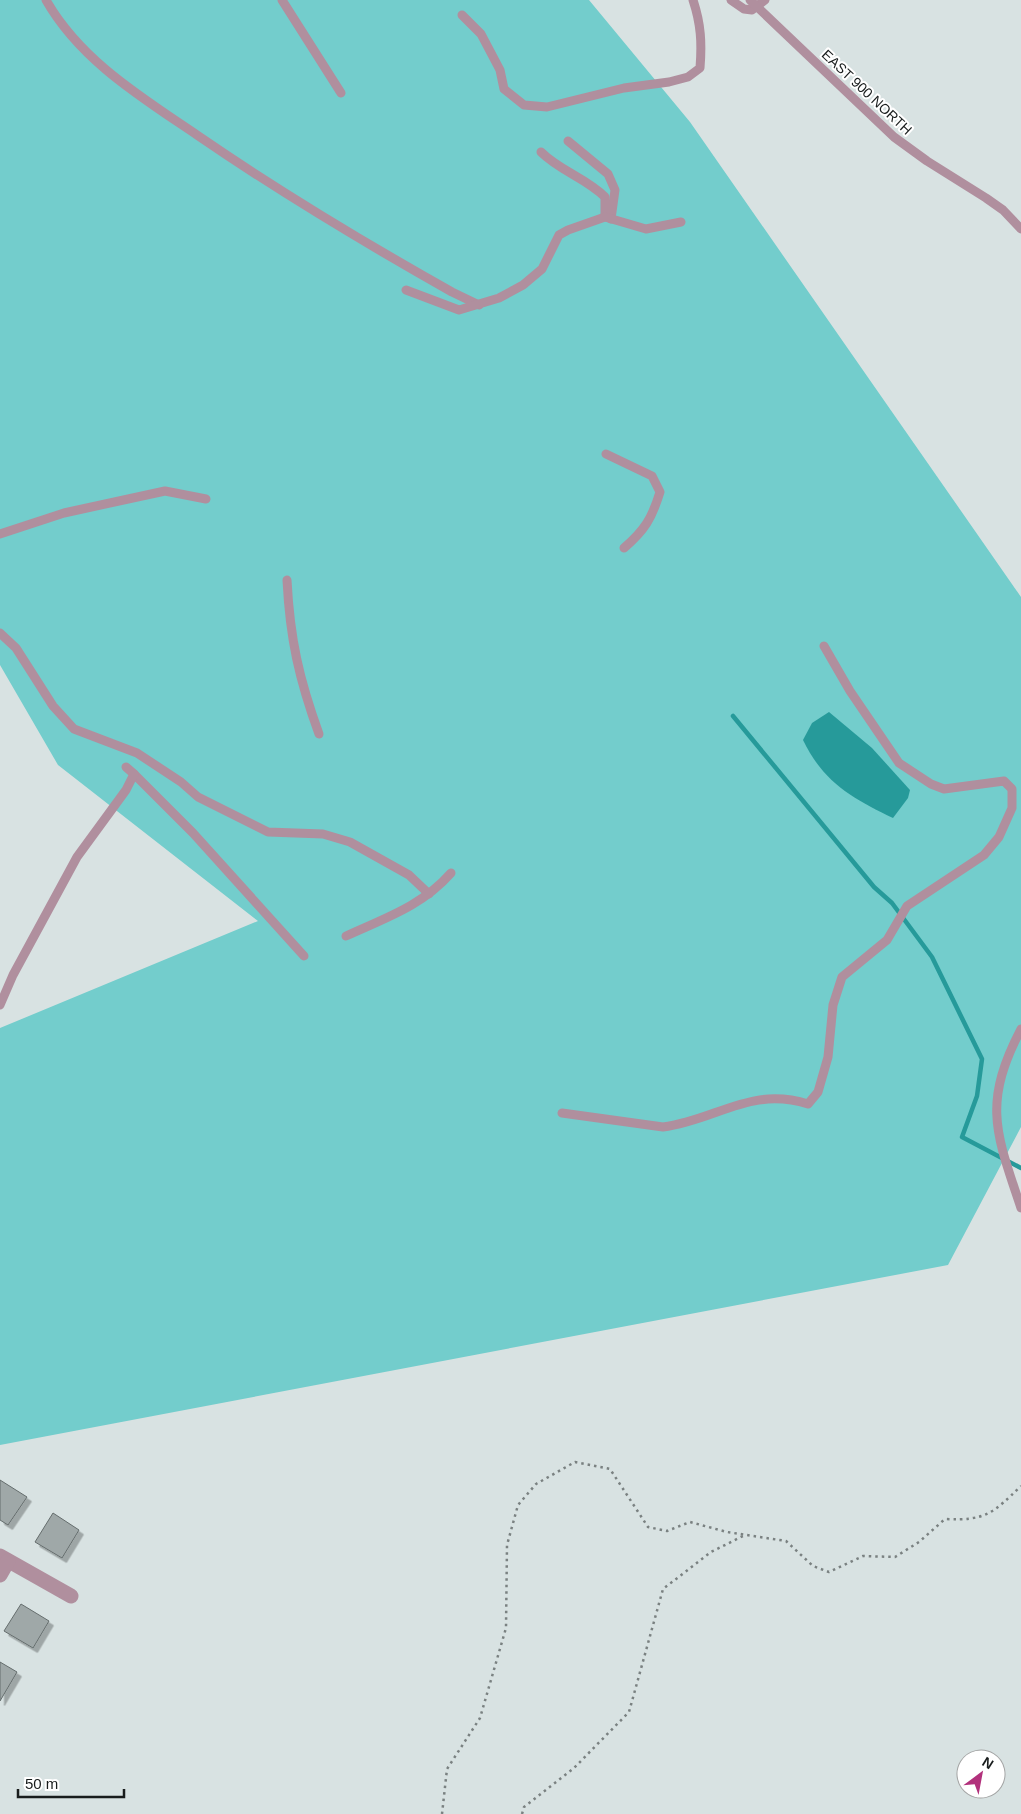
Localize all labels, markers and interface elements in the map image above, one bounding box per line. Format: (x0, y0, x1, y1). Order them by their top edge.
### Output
street label: EAST 900 NORTH (819, 46, 915, 138)
north arrow (956, 1749, 1006, 1799)
text: N (979, 1754, 996, 1772)
scale bar (18, 1766, 124, 1798)
text: 50 m (25, 1775, 58, 1792)

